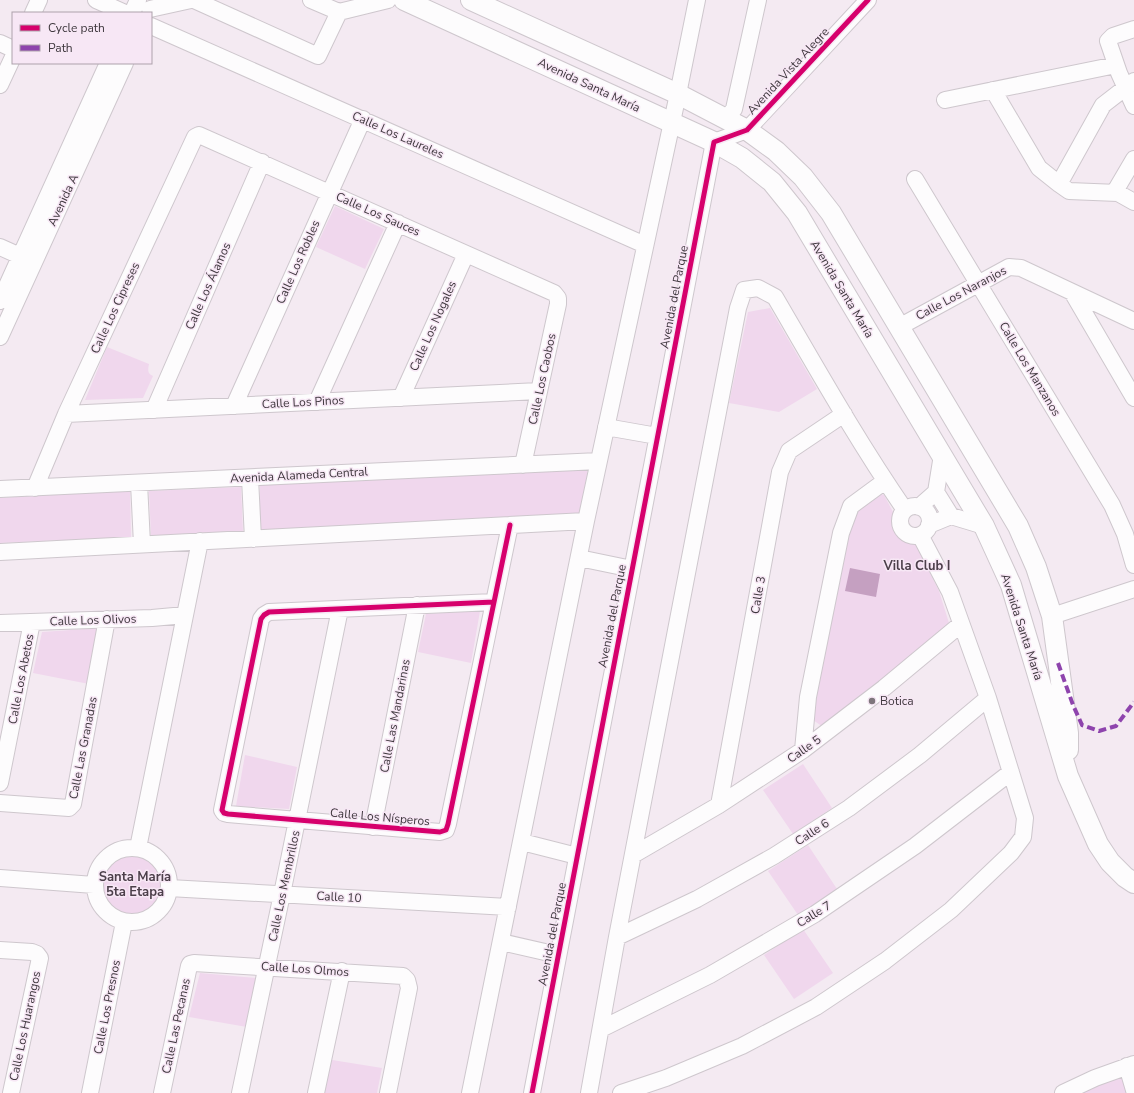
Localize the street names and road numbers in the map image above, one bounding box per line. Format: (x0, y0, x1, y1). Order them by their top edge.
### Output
street label: Avenida Vista Alegre (743, 24, 833, 118)
street label: Avenida Santa María (535, 54, 643, 116)
street label: Calle Los Laureles (350, 108, 446, 162)
street label: Avenida A (44, 171, 82, 229)
street label: Calle Los Sauces (333, 188, 423, 240)
street label: Calle Los Robles (272, 217, 324, 306)
street label: Avenida Santa María (807, 237, 877, 341)
street label: Calle Los Álamos (182, 240, 235, 332)
street label: Avenida del Parque (656, 244, 692, 350)
street label: Calle Los Cipreses (87, 259, 143, 356)
street label: Calle Los Naranjos (913, 262, 1009, 324)
street label: Calle Los Nogales (406, 278, 460, 374)
street label: Calle Los Manzanos (996, 319, 1065, 419)
street label: Calle Los Caobos (524, 332, 560, 426)
street label: Calle Los Pinos (261, 392, 345, 412)
street label: Avenida Alameda Central (230, 463, 369, 487)
street label: Avenida del Parque (594, 563, 630, 669)
street label: Avenida Santa María (997, 572, 1047, 682)
street label: Calle 3 (747, 575, 769, 615)
street label: Calle Los Olivos (49, 610, 137, 630)
street label: Calle Los Abetos (4, 632, 38, 725)
street label: Calle Las Mandarinas (376, 658, 414, 774)
street label: Calle Las Granadas (65, 695, 101, 801)
street label: Calle 5 (784, 732, 824, 766)
street label: Calle Los Nísperos (329, 805, 431, 829)
street label: Calle 6 (792, 815, 832, 849)
street label: Calle Los Membrillos (264, 829, 304, 943)
street label: Avenida del Parque (534, 881, 570, 987)
street label: Calle 10 (316, 888, 362, 906)
street label: Calle 7 (794, 897, 834, 931)
street label: Calle Los Presnos (90, 958, 124, 1056)
street label: Calle Los Olmos (260, 958, 350, 980)
street label: Calle Los Huarangos (6, 969, 44, 1082)
street label: Calle Las Pecanas (158, 977, 194, 1075)

